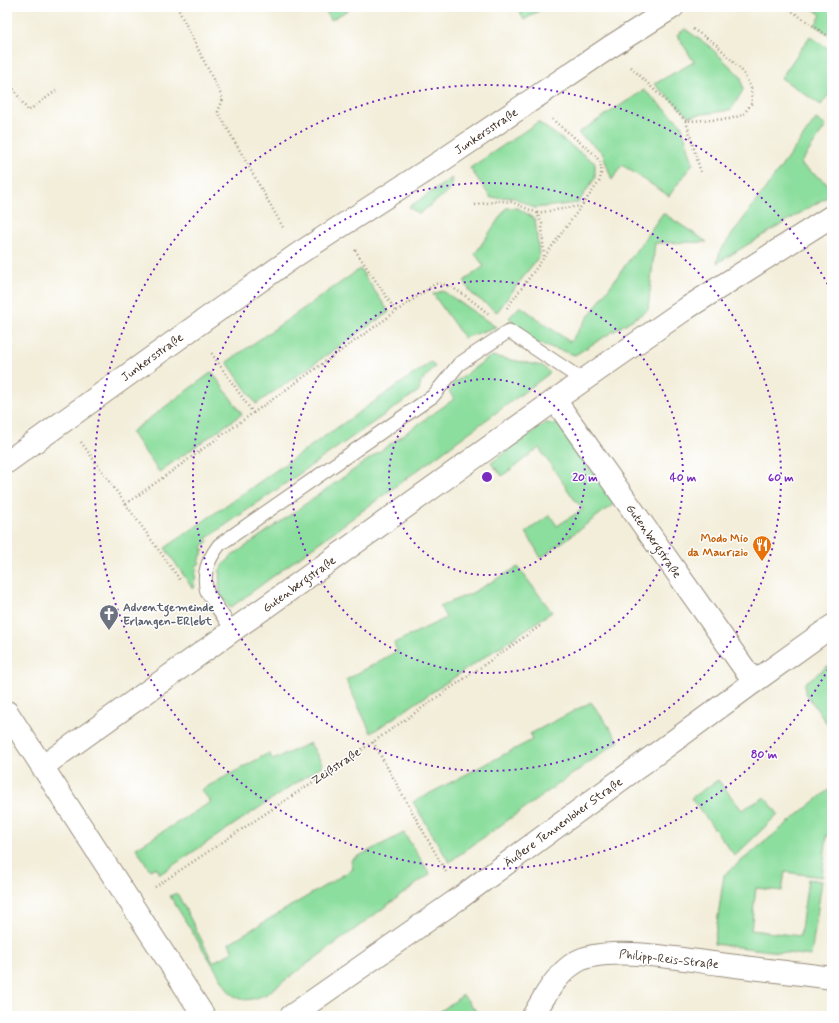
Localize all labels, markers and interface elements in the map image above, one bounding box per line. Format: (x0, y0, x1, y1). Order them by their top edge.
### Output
street label: Junkersstraße (452, 105, 521, 159)
street label: Junkersstraße (118, 330, 187, 386)
centre of rings (480, 470, 494, 484)
text: 20 m (572, 470, 598, 486)
text: 40 m (670, 470, 697, 486)
text: 60 m (768, 470, 794, 486)
street label: Gutenbergstraße (621, 501, 685, 582)
place label: Modo Mio da Maurizio (688, 531, 748, 561)
restaurant icon: Modo Mio da Maurizio (751, 534, 773, 562)
street label: Gutenbergstraße (260, 553, 340, 618)
place label: Adventgemeinde Erlangen-ERlebt (123, 600, 214, 630)
church icon: Adventgemeinde Erlangen-ERlebt (98, 603, 120, 631)
street label: Zeißstraße (309, 745, 364, 789)
text: 80 m (751, 747, 778, 763)
street label: Äußere Tennenloher Straße (501, 774, 626, 871)
street label: Philipp-Reis-Straße (618, 947, 720, 973)

